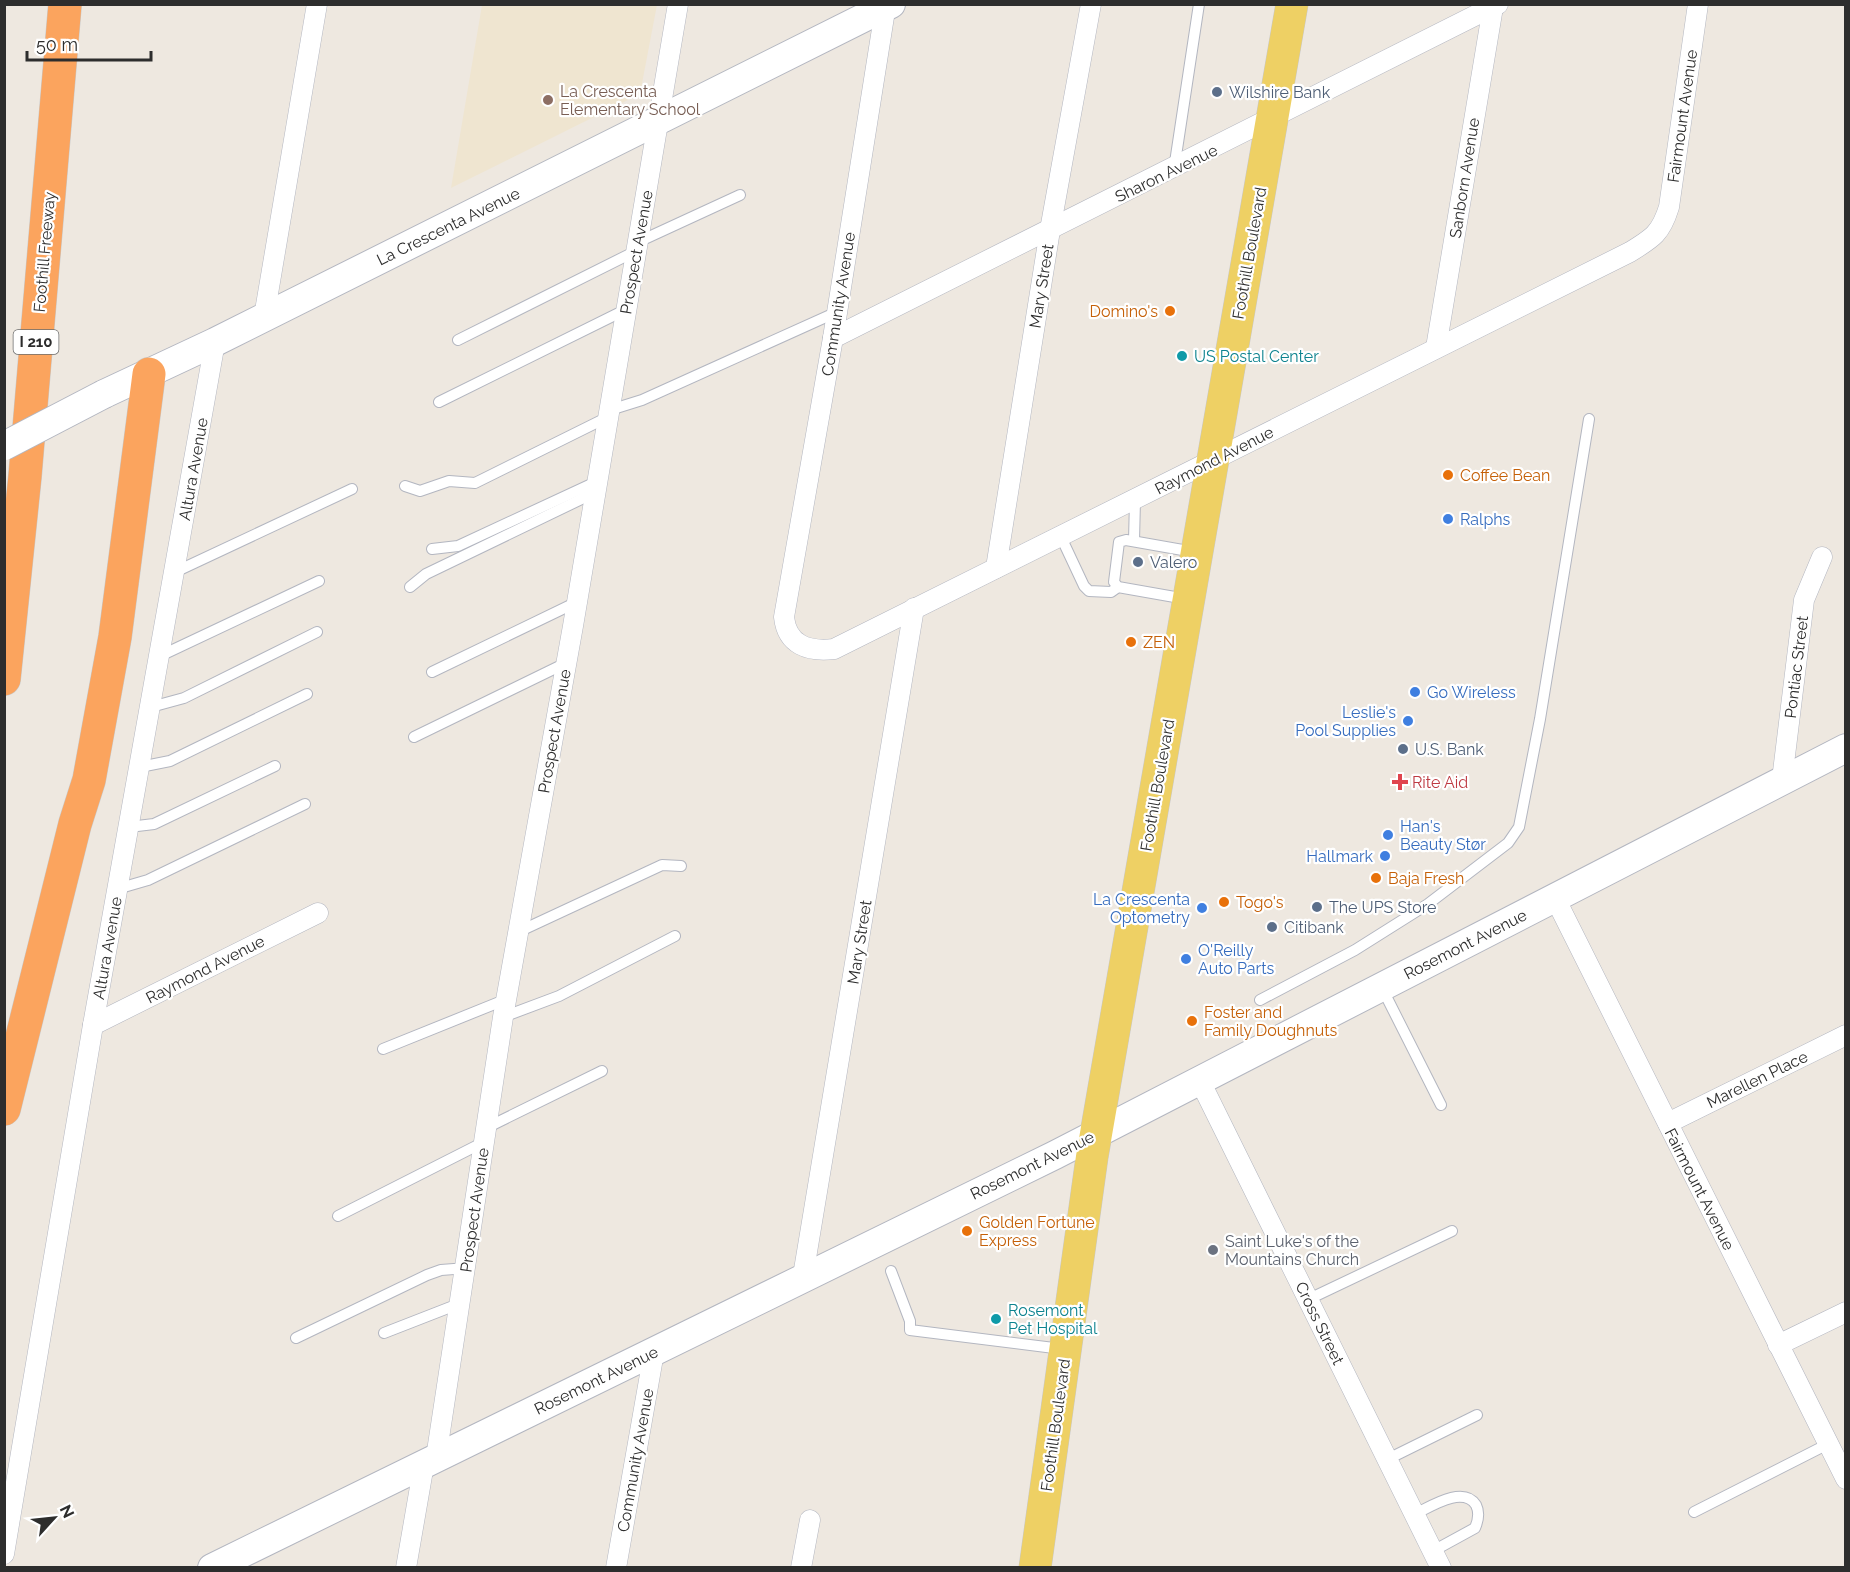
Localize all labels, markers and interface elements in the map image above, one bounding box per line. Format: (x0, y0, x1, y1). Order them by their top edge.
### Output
scale bar (27, 24, 152, 62)
text: 50 m (36, 34, 78, 55)
street label: Fairmount Avenue (1664, 48, 1701, 184)
place label: La Crescenta Elementary School (560, 82, 701, 119)
place label: Wilshire Bank (1229, 83, 1331, 102)
marker: Wilshire Bank (1210, 85, 1224, 99)
marker: La Crescenta Elementary School (541, 93, 555, 107)
street label: Sanborn Avenue (1446, 116, 1483, 240)
street label: Sharon Avenue (1112, 140, 1221, 206)
street label: La Crescenta Avenue (374, 184, 523, 269)
street label: Foothill Boulevard (1229, 185, 1270, 321)
street label: Prospect Avenue (616, 189, 657, 316)
street label: Foothill Freeway (30, 191, 59, 313)
street label: Community Avenue (818, 231, 859, 377)
street label: Mary Street (1025, 242, 1058, 330)
place label: Domino's (1090, 302, 1158, 321)
marker: Domino's (1163, 304, 1177, 318)
road number: I 210 (14, 330, 58, 354)
place label: US Postal Center (1194, 347, 1319, 366)
marker: US Postal Center (1175, 349, 1189, 363)
street label: Altura Avenue (175, 416, 212, 522)
street label: Raymond Avenue (1152, 422, 1277, 499)
place label: Coffee Bean (1460, 466, 1550, 485)
marker: Coffee Bean (1441, 468, 1455, 482)
place label: Ralphs (1460, 510, 1511, 529)
marker: Ralphs (1441, 512, 1455, 526)
place label: Valero (1150, 553, 1197, 572)
marker: Valero (1131, 555, 1145, 569)
street label: Pontiac Street (1781, 614, 1812, 720)
place label: ZEN (1143, 633, 1175, 652)
marker: ZEN (1124, 635, 1138, 649)
street label: Prospect Avenue (534, 668, 575, 795)
place label: Go Wireless (1427, 683, 1516, 702)
marker: Go Wireless (1408, 685, 1422, 699)
place label: Leslie's Pool Supplies (1295, 703, 1396, 740)
marker: Leslie's Pool Supplies (1401, 714, 1415, 728)
street label: Foothill Boulevard (1137, 717, 1178, 853)
place label: U.S. Bank (1415, 740, 1484, 759)
marker: U.S. Bank (1396, 742, 1410, 756)
place label: Rite Aid (1412, 773, 1468, 792)
marker: Rite Aid (1393, 775, 1407, 789)
place label: Han's Beauty Stør (1400, 817, 1486, 854)
marker: Han's Beauty Stør (1381, 828, 1395, 842)
place label: Hallmark (1306, 847, 1374, 866)
marker: Hallmark (1378, 849, 1392, 863)
place label: Baja Fresh (1388, 869, 1464, 888)
marker: Baja Fresh (1369, 871, 1383, 885)
place label: La Crescenta Optometry (1093, 890, 1190, 927)
place label: Togo's (1236, 893, 1284, 912)
street label: Altura Avenue (89, 895, 126, 1001)
marker: Togo's (1217, 895, 1231, 909)
street label: Mary Street (843, 898, 876, 986)
place label: The UPS Store (1329, 898, 1436, 917)
marker: The UPS Store (1310, 900, 1324, 914)
marker: La Crescenta Optometry (1195, 901, 1209, 915)
street label: Rosemont Avenue (1401, 905, 1530, 984)
place label: Citibank (1284, 918, 1344, 937)
marker: Citibank (1265, 920, 1279, 934)
street label: Raymond Avenue (143, 931, 268, 1008)
place label: O'Reilly Auto Parts (1198, 941, 1275, 978)
marker: O'Reilly Auto Parts (1179, 952, 1193, 966)
place label: Foster and Family Doughnuts (1204, 1003, 1338, 1040)
marker: Foster and Family Doughnuts (1185, 1014, 1199, 1028)
street label: Marellen Place (1704, 1047, 1811, 1112)
street label: Fairmount Avenue (1661, 1125, 1739, 1253)
street label: Rosemont Avenue (967, 1127, 1097, 1204)
street label: Prospect Avenue (456, 1147, 493, 1274)
place label: Golden Fortune Express (979, 1213, 1095, 1250)
marker: Golden Fortune Express (960, 1224, 974, 1238)
place label: Saint Luke's of the Mountains Church (1225, 1232, 1359, 1269)
marker: Saint Luke's of the Mountains Church (1206, 1243, 1220, 1257)
street label: Cross Street (1291, 1279, 1348, 1368)
place label: Rosemont Pet Hospital (1008, 1301, 1098, 1338)
marker: Rosemont Pet Hospital (989, 1312, 1003, 1326)
street label: Rosemont Avenue (531, 1342, 661, 1419)
street label: Foothill Boulevard (1037, 1357, 1074, 1493)
street label: Community Avenue (613, 1387, 657, 1533)
north arrow (24, 1488, 84, 1548)
text: N (56, 1502, 78, 1521)

